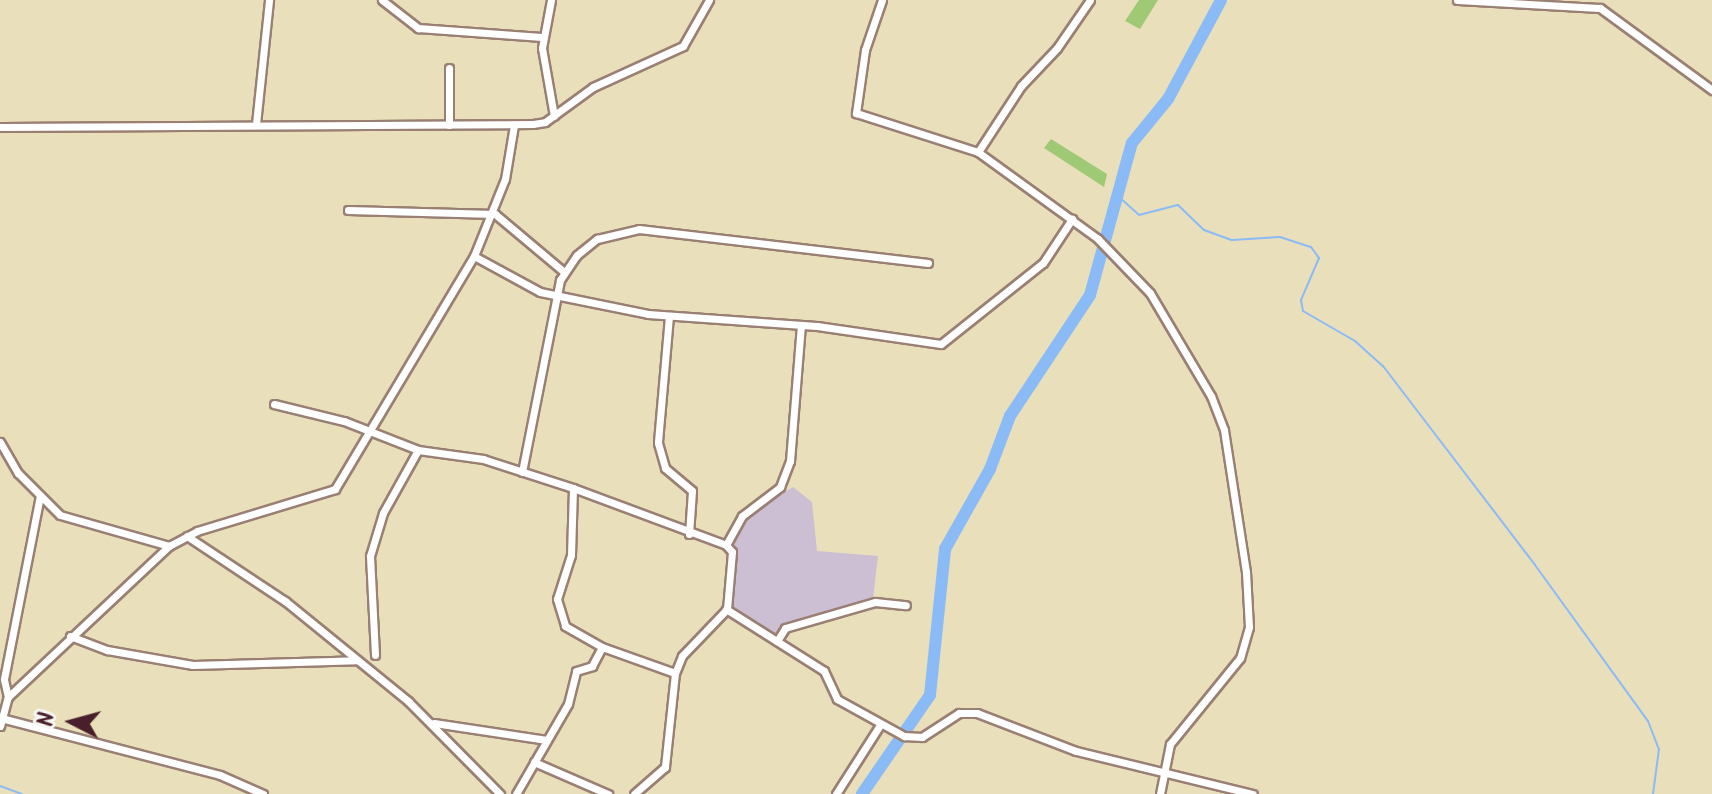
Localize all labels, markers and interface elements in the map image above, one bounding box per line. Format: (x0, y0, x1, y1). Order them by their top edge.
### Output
north arrow (32, 682, 112, 762)
text: N (30, 711, 66, 728)

